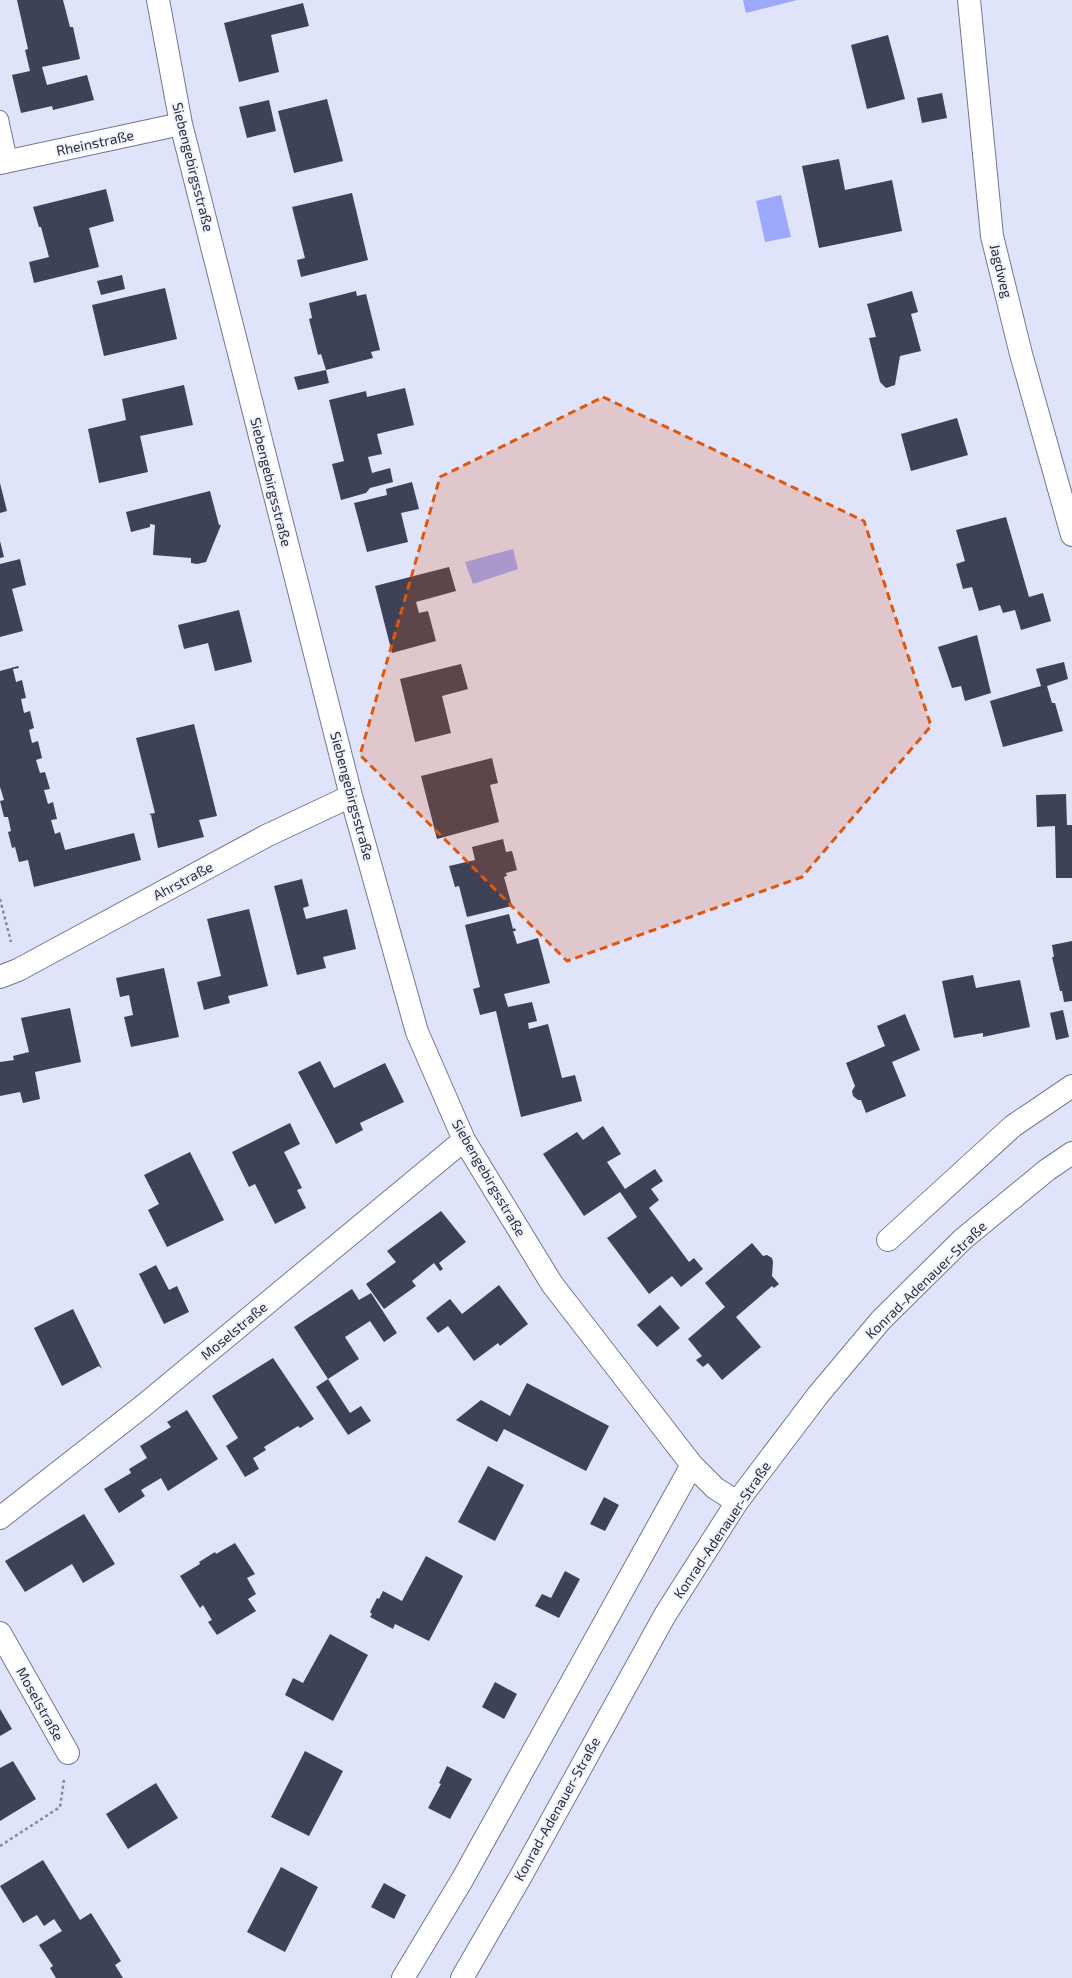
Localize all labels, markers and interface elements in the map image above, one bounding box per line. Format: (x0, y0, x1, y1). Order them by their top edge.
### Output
street label: Siebengebirgsstraße (169, 101, 218, 233)
street label: Rheinstraße (55, 126, 135, 159)
street label: Jagdweg (987, 242, 1016, 300)
street label: Siebengebirgsstraße (247, 416, 296, 548)
street label: Siebengebirgsstraße (327, 730, 378, 862)
street label: Ahrstraße (150, 858, 216, 903)
street label: Siebengebirgsstraße (449, 1116, 530, 1239)
street label: Konrad-Adenauer-Straße (862, 1217, 990, 1342)
street label: Moselstraße (197, 1298, 270, 1363)
street label: Konrad-Adenauer-Straße (669, 1458, 774, 1602)
street label: Moselstraße (13, 1664, 68, 1744)
street label: Konrad-Adenauer-Straße (510, 1734, 603, 1884)

